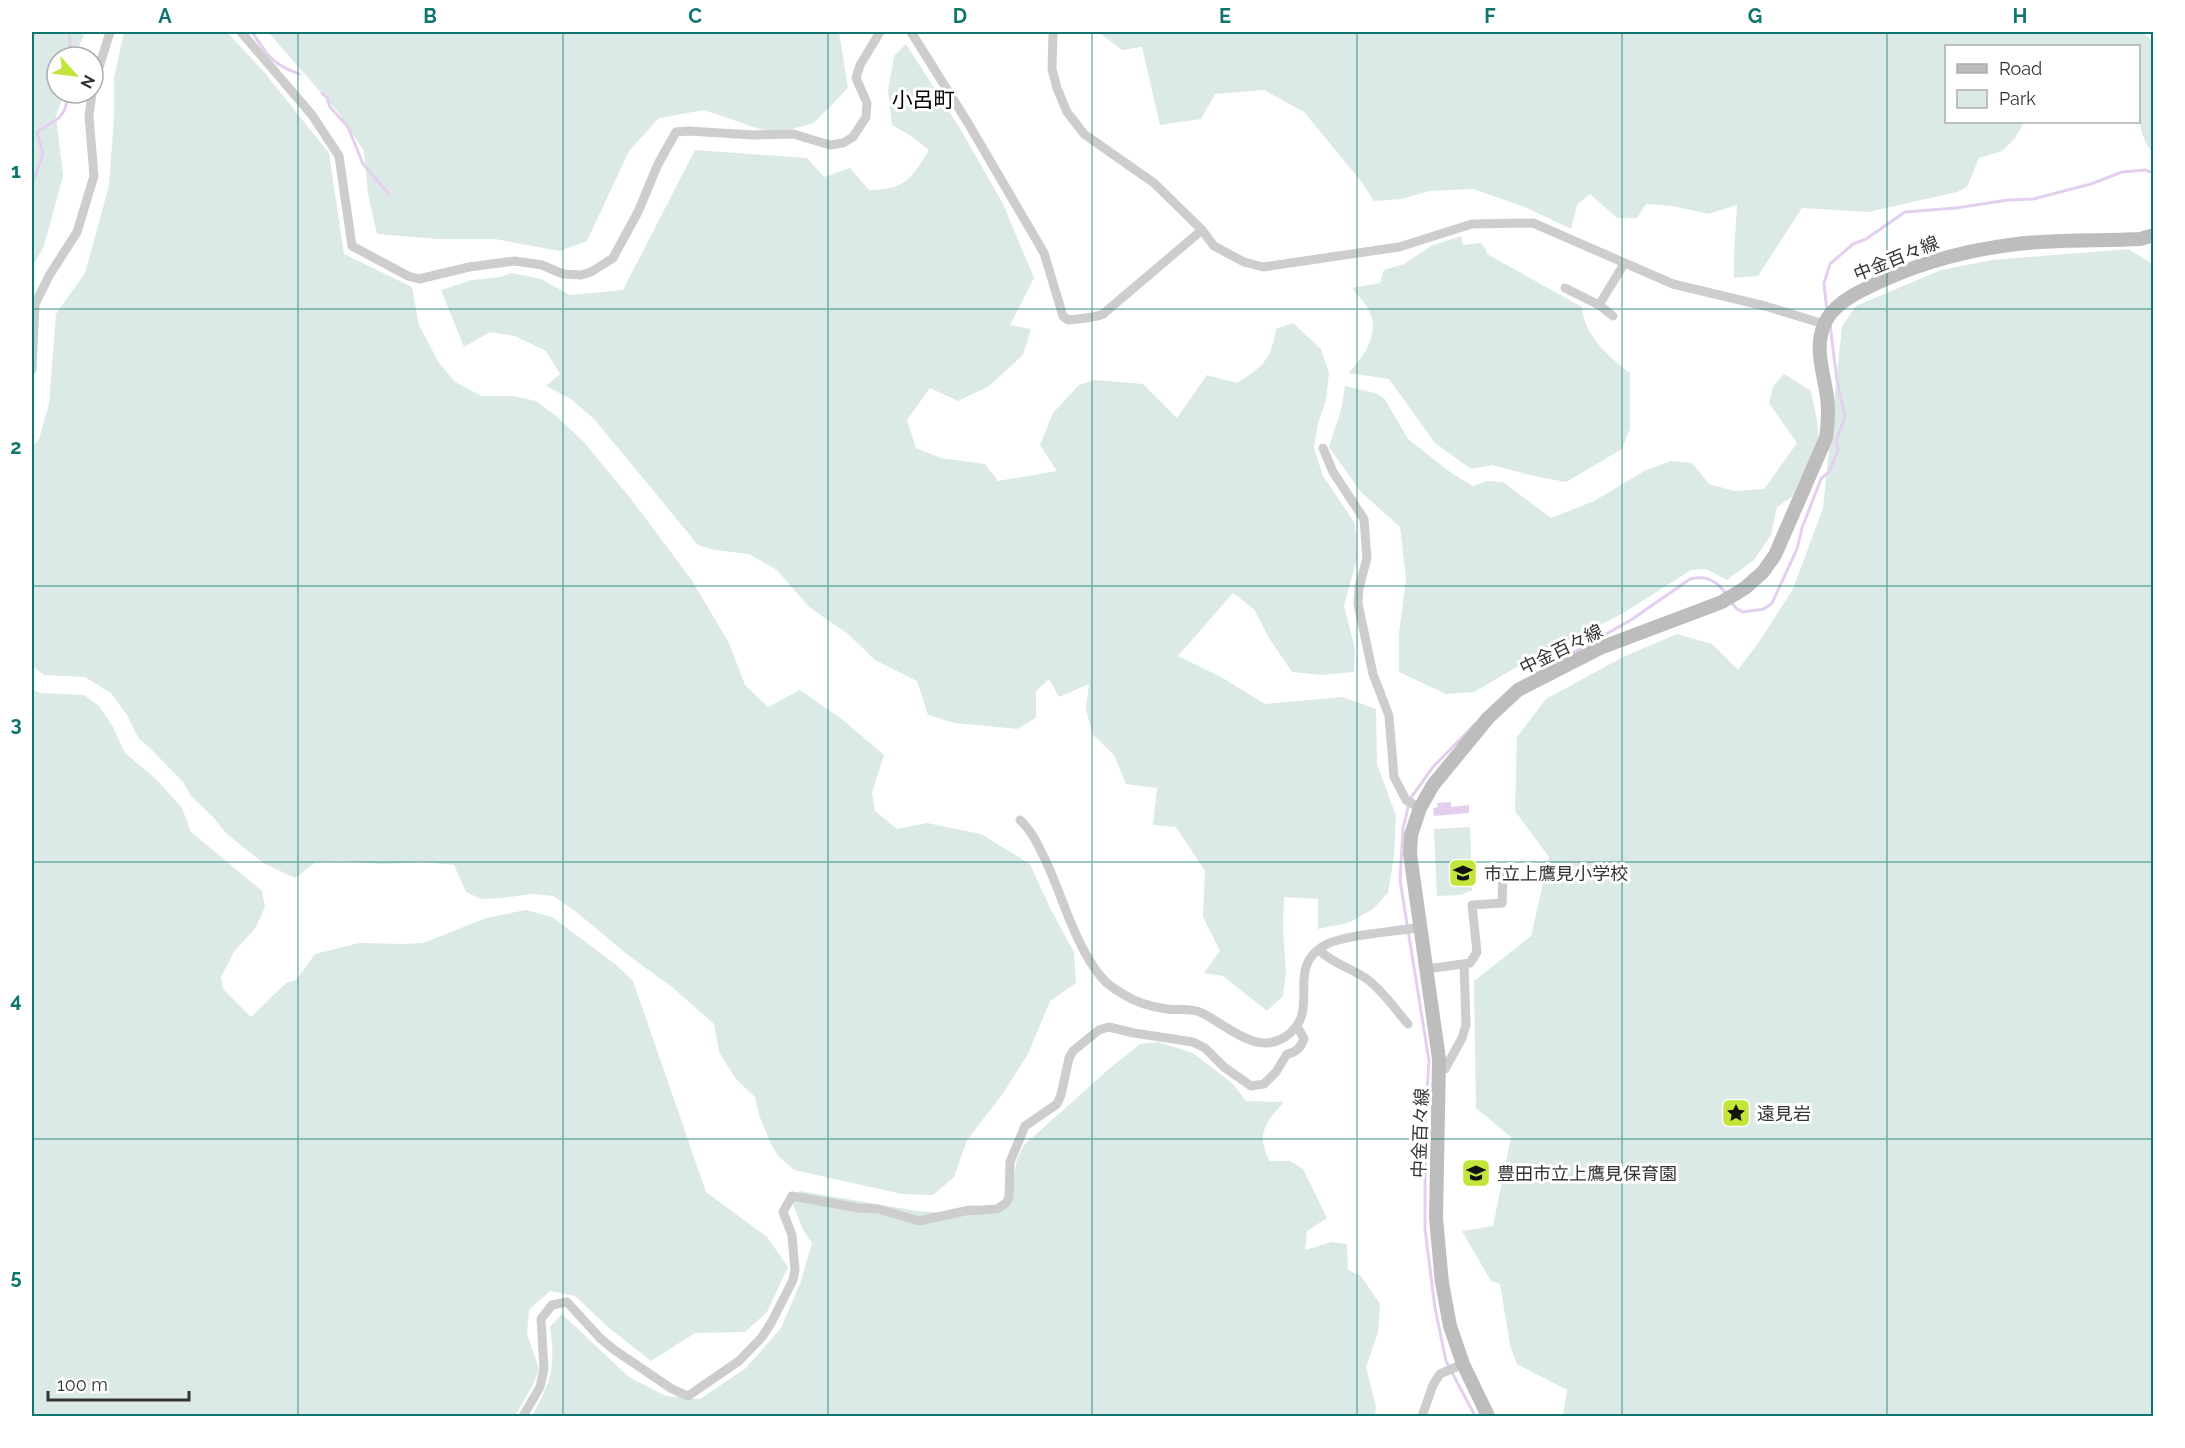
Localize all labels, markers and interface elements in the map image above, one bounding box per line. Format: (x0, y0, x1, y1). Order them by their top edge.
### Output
text: A (158, 4, 172, 28)
text: B (423, 4, 437, 28)
text: C (688, 4, 702, 28)
text: D (953, 4, 967, 28)
text: E (1219, 4, 1231, 28)
text: F (1484, 4, 1496, 28)
text: G (1748, 4, 1762, 28)
text: H (2013, 4, 2027, 28)
north arrow (45, 45, 105, 105)
legend (1945, 45, 2140, 123)
text: Road (1999, 58, 2042, 79)
text: N (77, 72, 99, 92)
district label: 小呂町 (892, 87, 955, 112)
text: Park (1999, 88, 2036, 109)
text: 1 (11, 159, 21, 183)
street label: 中金百々線 (1850, 231, 1942, 285)
text: 2 (10, 435, 22, 459)
street label: 中金百々線 (1516, 620, 1606, 678)
text: 3 (10, 712, 22, 736)
school or university icon: 市立上鷹見小学校 (1447, 857, 1479, 889)
place label: 市立上鷹見小学校 (1484, 863, 1628, 884)
text: 4 (10, 988, 22, 1012)
street label: 中金百々線 (1408, 1088, 1432, 1178)
place icon: 遠見岩 (1720, 1097, 1752, 1129)
place label: 遠見岩 (1757, 1103, 1811, 1124)
school or university icon: 豊田市立上鷹見保育園 (1460, 1157, 1492, 1189)
place label: 豊田市立上鷹見保育園 (1497, 1163, 1677, 1184)
text: 5 (10, 1265, 22, 1289)
scale bar (48, 1364, 189, 1402)
text: 100 m (57, 1374, 108, 1395)

